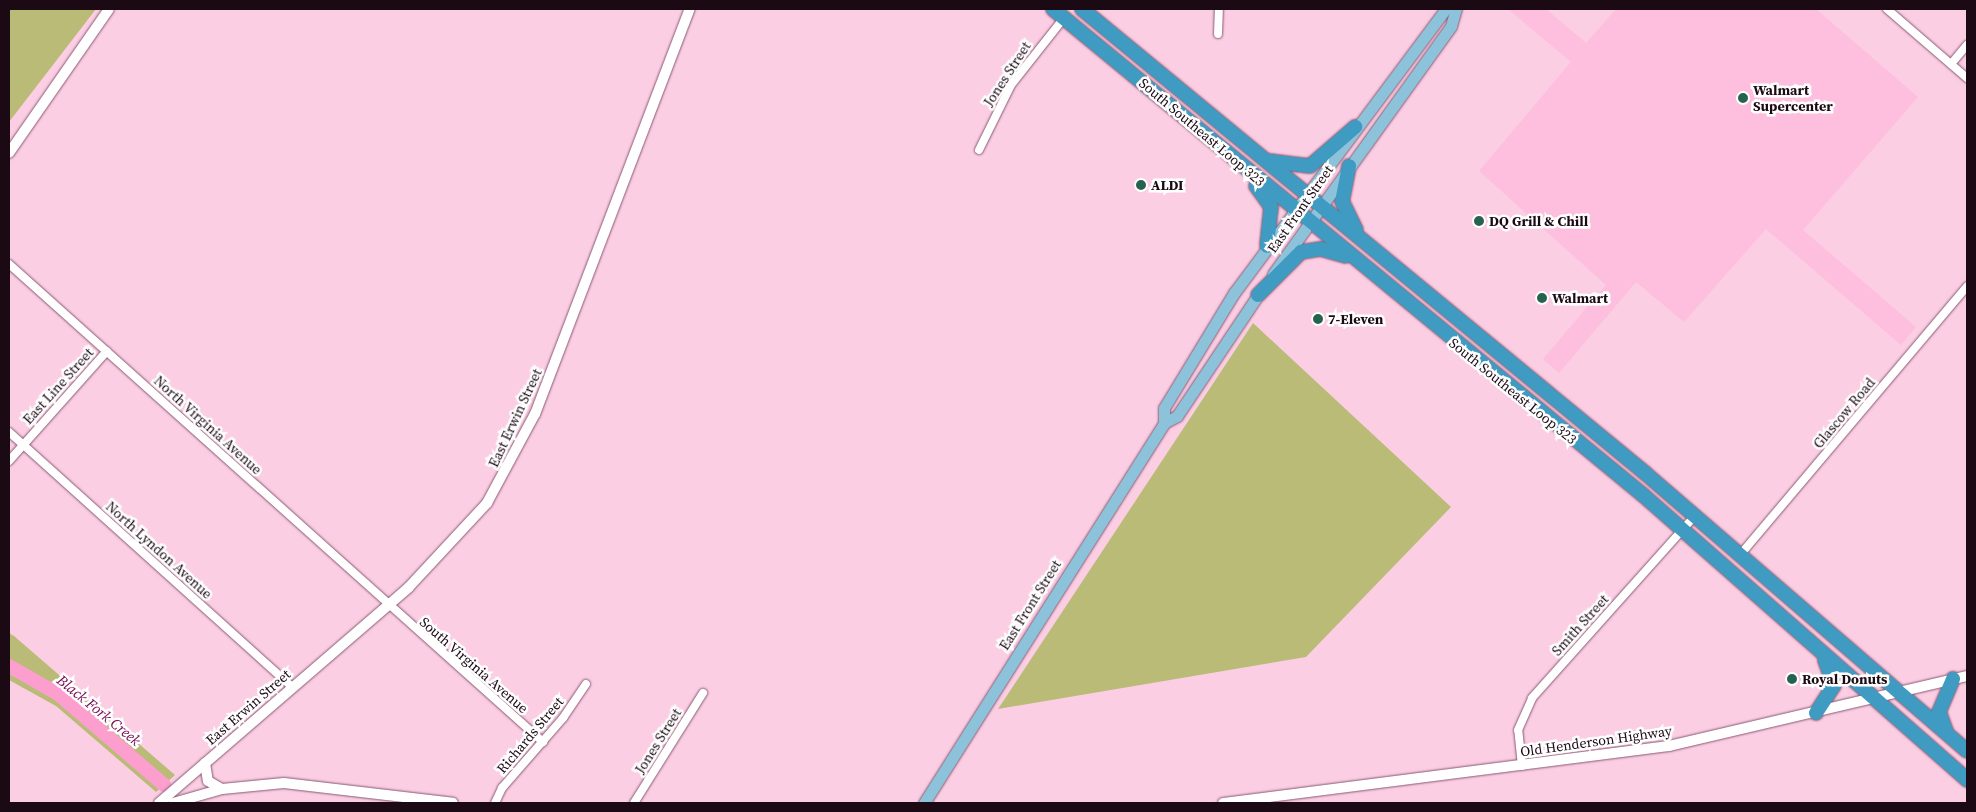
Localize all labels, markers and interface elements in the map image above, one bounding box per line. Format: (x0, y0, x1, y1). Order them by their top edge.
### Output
street label: Jones Street (980, 38, 1034, 110)
street label: South Southeast Loop 323 (1136, 74, 1268, 190)
place label: Walmart Supercenter (1753, 82, 1833, 114)
marker: Walmart Supercenter (1737, 92, 1749, 104)
street label: East Front Street (1264, 162, 1336, 256)
place label: ALDI (1151, 177, 1183, 193)
marker: ALDI (1135, 179, 1147, 191)
place label: DQ Grill & Chill (1489, 213, 1588, 229)
marker: DQ Grill & Chill (1473, 215, 1485, 227)
place label: Walmart (1552, 290, 1608, 306)
marker: Walmart (1536, 292, 1548, 304)
place label: 7-Eleven (1328, 311, 1383, 327)
marker: 7-Eleven (1312, 313, 1324, 325)
street label: South Southeast Loop 323 (1446, 334, 1580, 448)
street label: East Line Street (19, 344, 97, 428)
street label: East Erwin Street (485, 366, 545, 470)
street label: North Virginia Avenue (150, 372, 266, 478)
street label: Glascow Road (1810, 374, 1878, 452)
street label: North Lyndon Avenue (102, 498, 216, 602)
street label: East Front Street (996, 557, 1064, 653)
street label: Smith Street (1548, 591, 1612, 659)
street label: South Virginia Avenue (416, 613, 532, 717)
street label: East Erwin Street (202, 666, 294, 748)
water label: Black Fork Creek (54, 671, 144, 749)
place label: Royal Donuts (1802, 671, 1887, 687)
marker: Royal Donuts (1786, 673, 1798, 685)
street label: Richards Street (493, 693, 567, 777)
street label: Jones Street (631, 705, 685, 777)
street label: Old Henderson Highway (1519, 722, 1673, 760)

